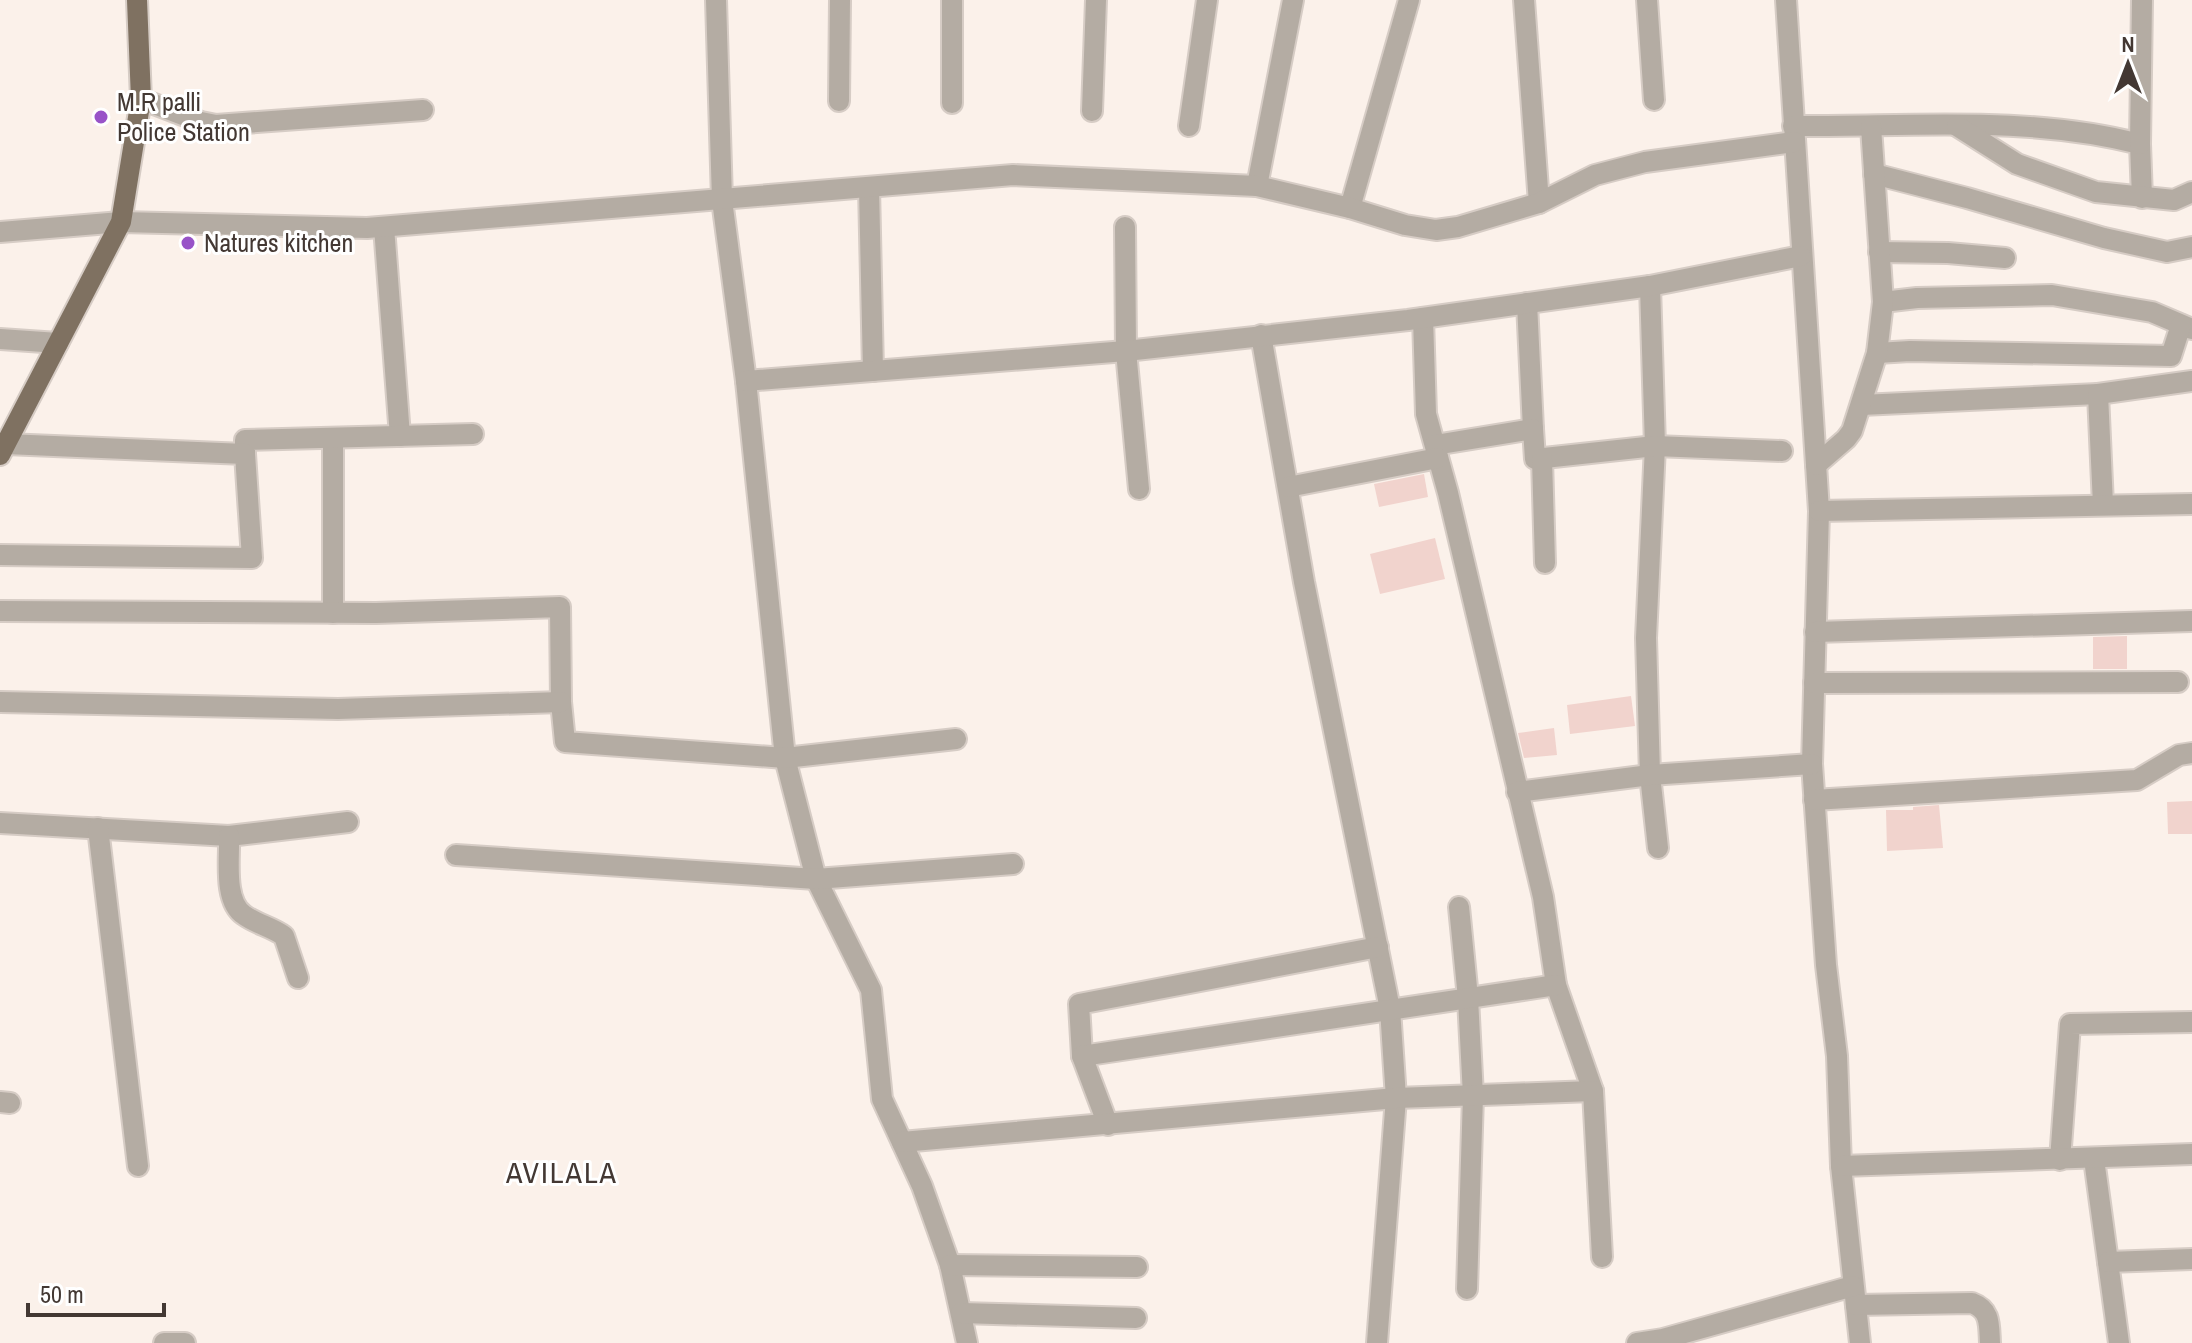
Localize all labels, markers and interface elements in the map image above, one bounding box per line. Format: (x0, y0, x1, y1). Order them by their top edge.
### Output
north arrow (2088, 24, 2168, 104)
text: N (2121, 29, 2135, 59)
place label: M.R palli Police Station (117, 84, 250, 149)
marker: M.R palli Police Station (92, 108, 110, 126)
place label: Natures kitchen (204, 225, 353, 260)
marker: Natures kitchen (179, 234, 197, 252)
district label: AVILALA (505, 1152, 618, 1192)
scale bar (28, 1267, 164, 1317)
text: 50 m (40, 1278, 84, 1310)

